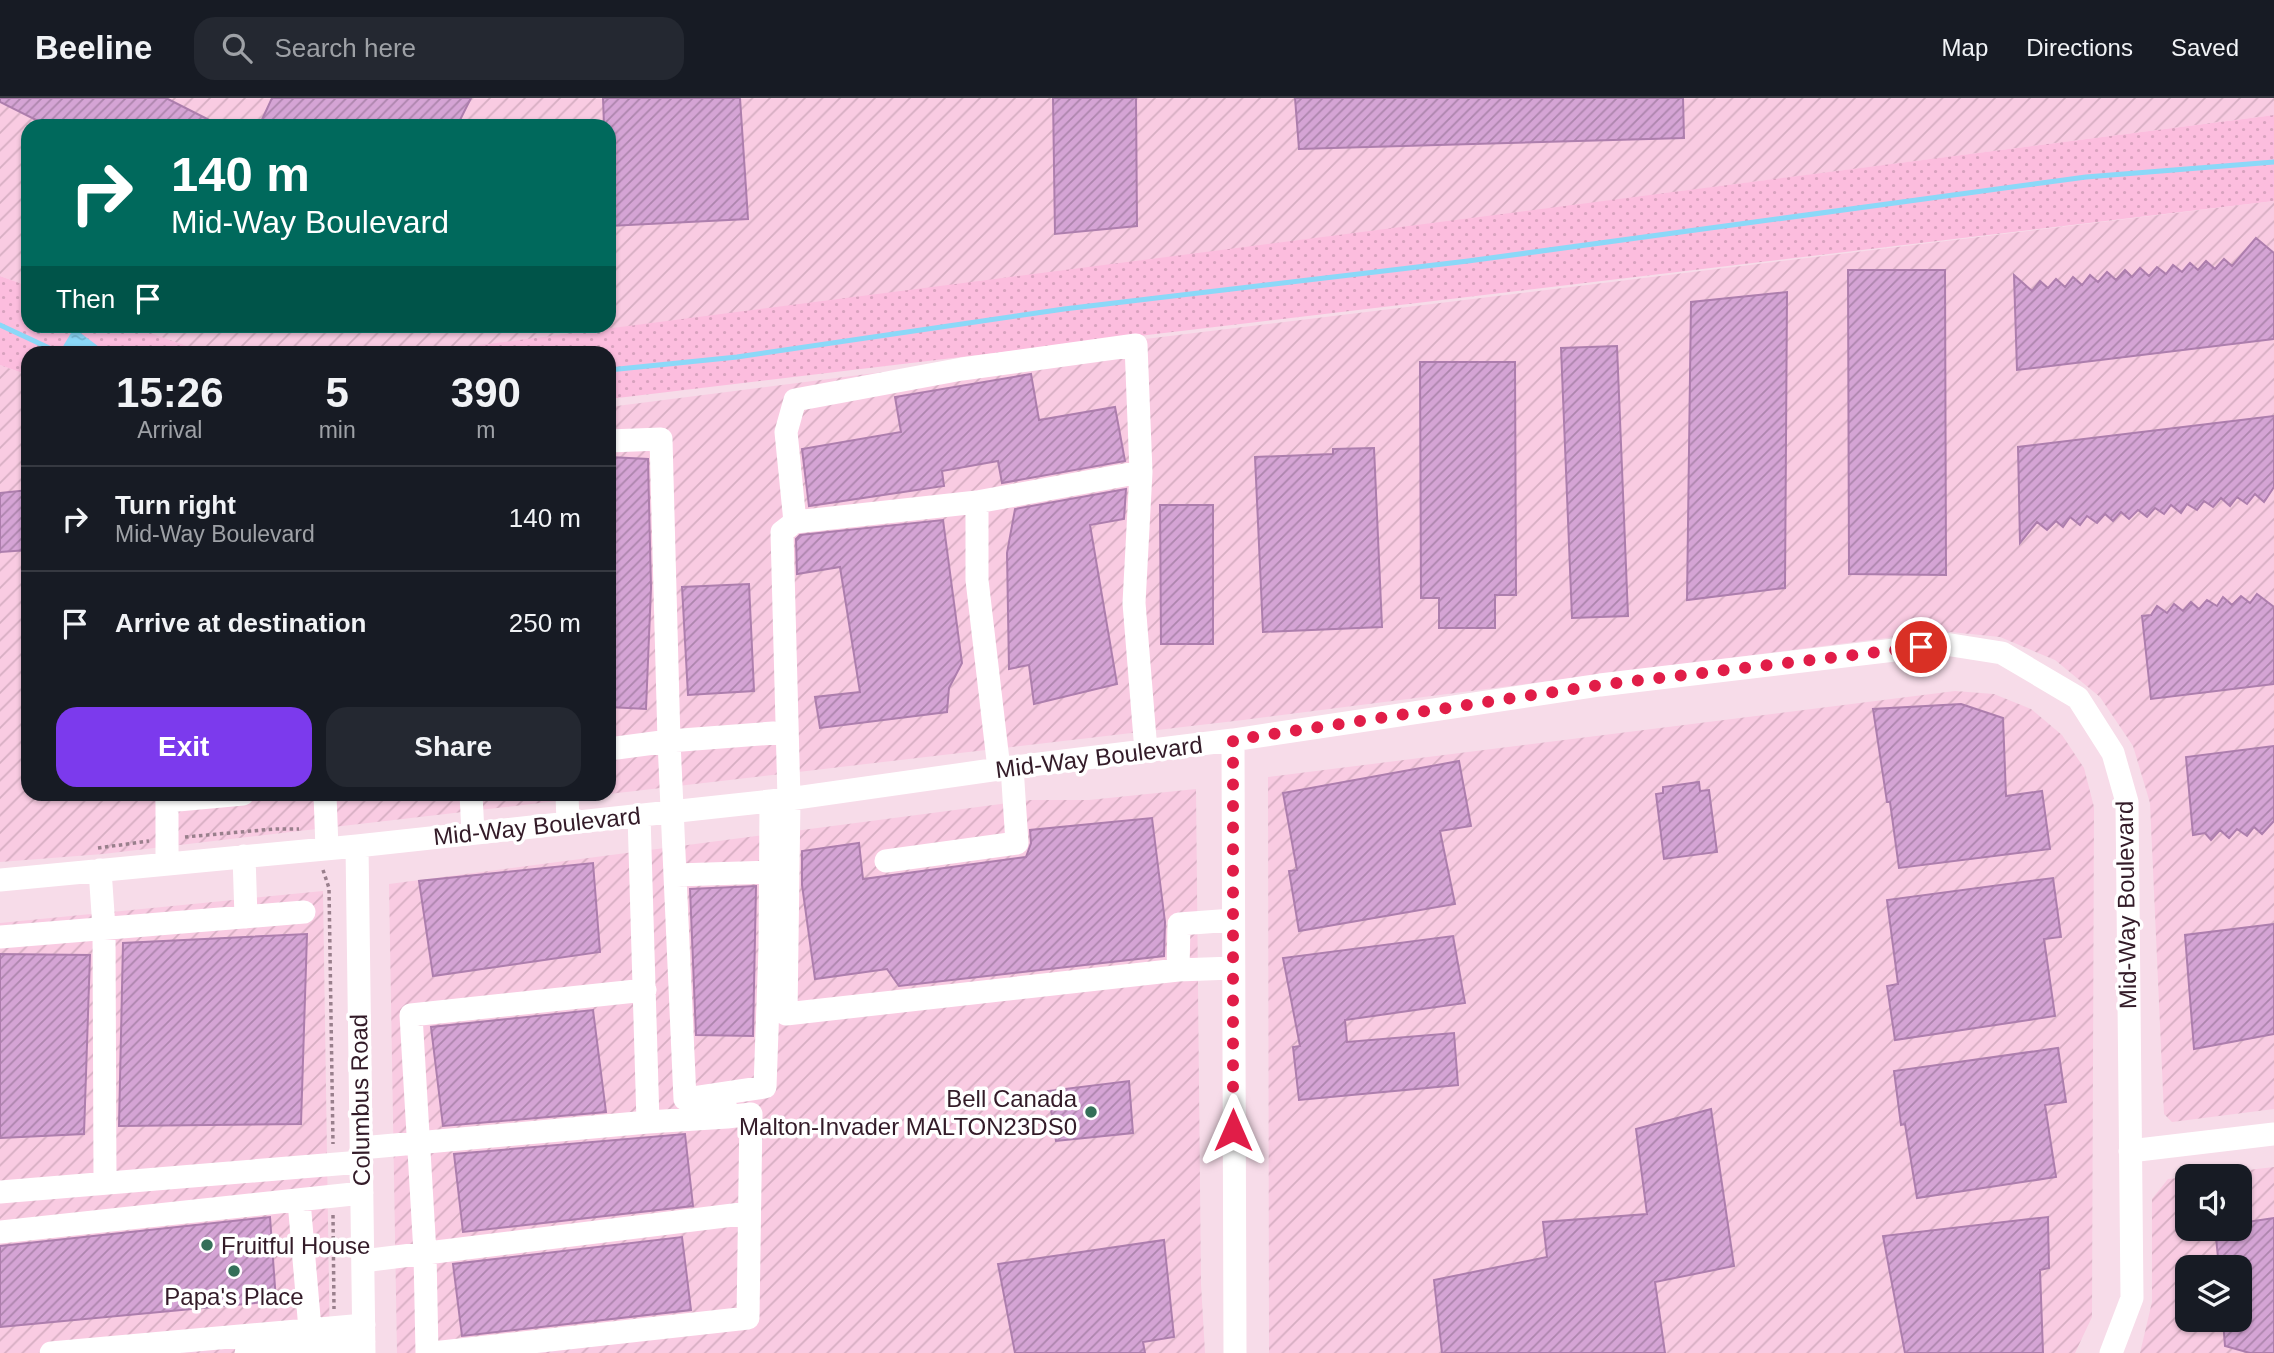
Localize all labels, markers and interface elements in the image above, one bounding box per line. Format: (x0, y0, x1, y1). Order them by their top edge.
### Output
search box (194, 17, 684, 80)
text: Beeline (35, 29, 152, 66)
icon: search (218, 29, 256, 67)
text: Search here (274, 33, 416, 63)
text: Map (1942, 34, 1988, 61)
text: Directions (2026, 34, 2133, 61)
text: Saved (2171, 34, 2239, 61)
icon: right (56, 147, 147, 238)
text: 140 m (171, 147, 310, 201)
text: Mid-Way Boulevard (171, 204, 449, 240)
icon: arrive (129, 280, 167, 318)
text: Then (56, 284, 115, 314)
text: 15:26 (116, 369, 224, 416)
text: 5 (325, 369, 349, 416)
text: 390 (451, 369, 521, 416)
text: Arrival (137, 417, 202, 443)
text: min (319, 417, 356, 443)
text: m (476, 417, 495, 443)
text: Turn right (115, 490, 236, 520)
icon: right (56, 500, 94, 538)
text: 140 m (509, 503, 581, 533)
text: Mid-Way Boulevard (115, 521, 315, 547)
icon: arrive (56, 605, 94, 643)
text: Arrive at destination (115, 608, 366, 638)
text: 250 m (509, 608, 581, 638)
pin (1891, 617, 1951, 677)
icon: arrive (1902, 628, 1940, 666)
button: Exit (56, 707, 312, 787)
button: Share (326, 707, 581, 787)
street label: Mid-Way Boulevard (994, 731, 1204, 783)
street label: Mid-Way Boulevard (2111, 801, 2141, 1009)
street label: Mid-Way Boulevard (432, 802, 642, 850)
street label: Columbus Road (345, 1014, 375, 1186)
place label: Bell Canada Malton-Invader MALTON23DS0 (739, 1085, 1078, 1140)
position arrow (1196, 1093, 1270, 1167)
marker: Bell Canada Malton-Invader MALTON23DS0 (1083, 1104, 1099, 1120)
map controls (2175, 1164, 2252, 1332)
button: sound (2175, 1164, 2252, 1241)
place label: Fruitful House (221, 1232, 370, 1259)
marker: Fruitful House (199, 1237, 215, 1253)
button: layers (2175, 1255, 2252, 1332)
marker: Papa's Place (226, 1263, 242, 1279)
place label: Papa's Place (164, 1283, 304, 1310)

